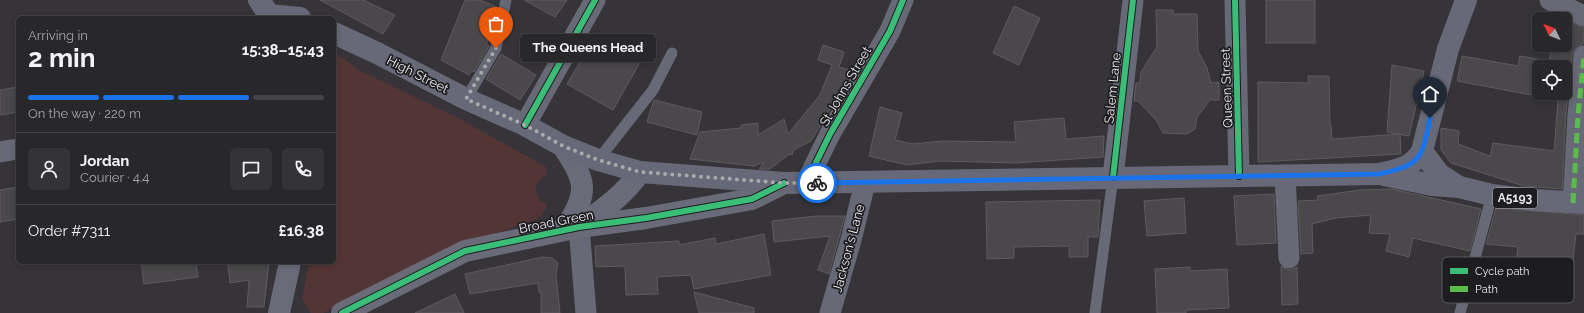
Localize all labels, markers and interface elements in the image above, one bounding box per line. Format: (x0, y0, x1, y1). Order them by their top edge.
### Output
pin (479, 7.0, 513, 48)
north arrow (1532, 12, 1572, 52)
map controls (1532, 12, 1572, 100)
icon: bag (485, 13, 507, 35)
text: Arriving in (28, 28, 88, 43)
callout: The Queens Head (520, 34, 656, 62)
text: The Queens Head (533, 40, 643, 55)
text: 15:38–15:43 (242, 41, 324, 59)
text: 2 min (28, 43, 95, 73)
street label: St Johns Street (816, 43, 875, 129)
street label: Queen Street (1218, 47, 1235, 128)
street label: Salem Lane (1101, 51, 1124, 124)
street label: High Street (384, 52, 452, 97)
button: locate (1532, 60, 1572, 100)
pin (1413, 77, 1447, 118)
icon: home (1419, 83, 1441, 105)
text: On the way · 220 m (28, 106, 141, 121)
button: person (28, 148, 70, 190)
button: chat (230, 148, 272, 190)
button: phone (282, 148, 324, 190)
text: Jordan (80, 152, 129, 170)
courier (797, 163, 837, 203)
text: Courier · 4.4 (80, 170, 149, 185)
icon: bike (806, 172, 828, 194)
road number: A5193 (1493, 188, 1537, 208)
street label: Jackson's Lane (830, 202, 868, 294)
street label: Broad Green (517, 207, 595, 236)
text: Order #7311 (28, 222, 110, 240)
text: £16.38 (279, 222, 324, 240)
legend (1442, 257, 1574, 303)
text: Cycle path (1475, 265, 1529, 278)
text: Path (1475, 283, 1498, 296)

